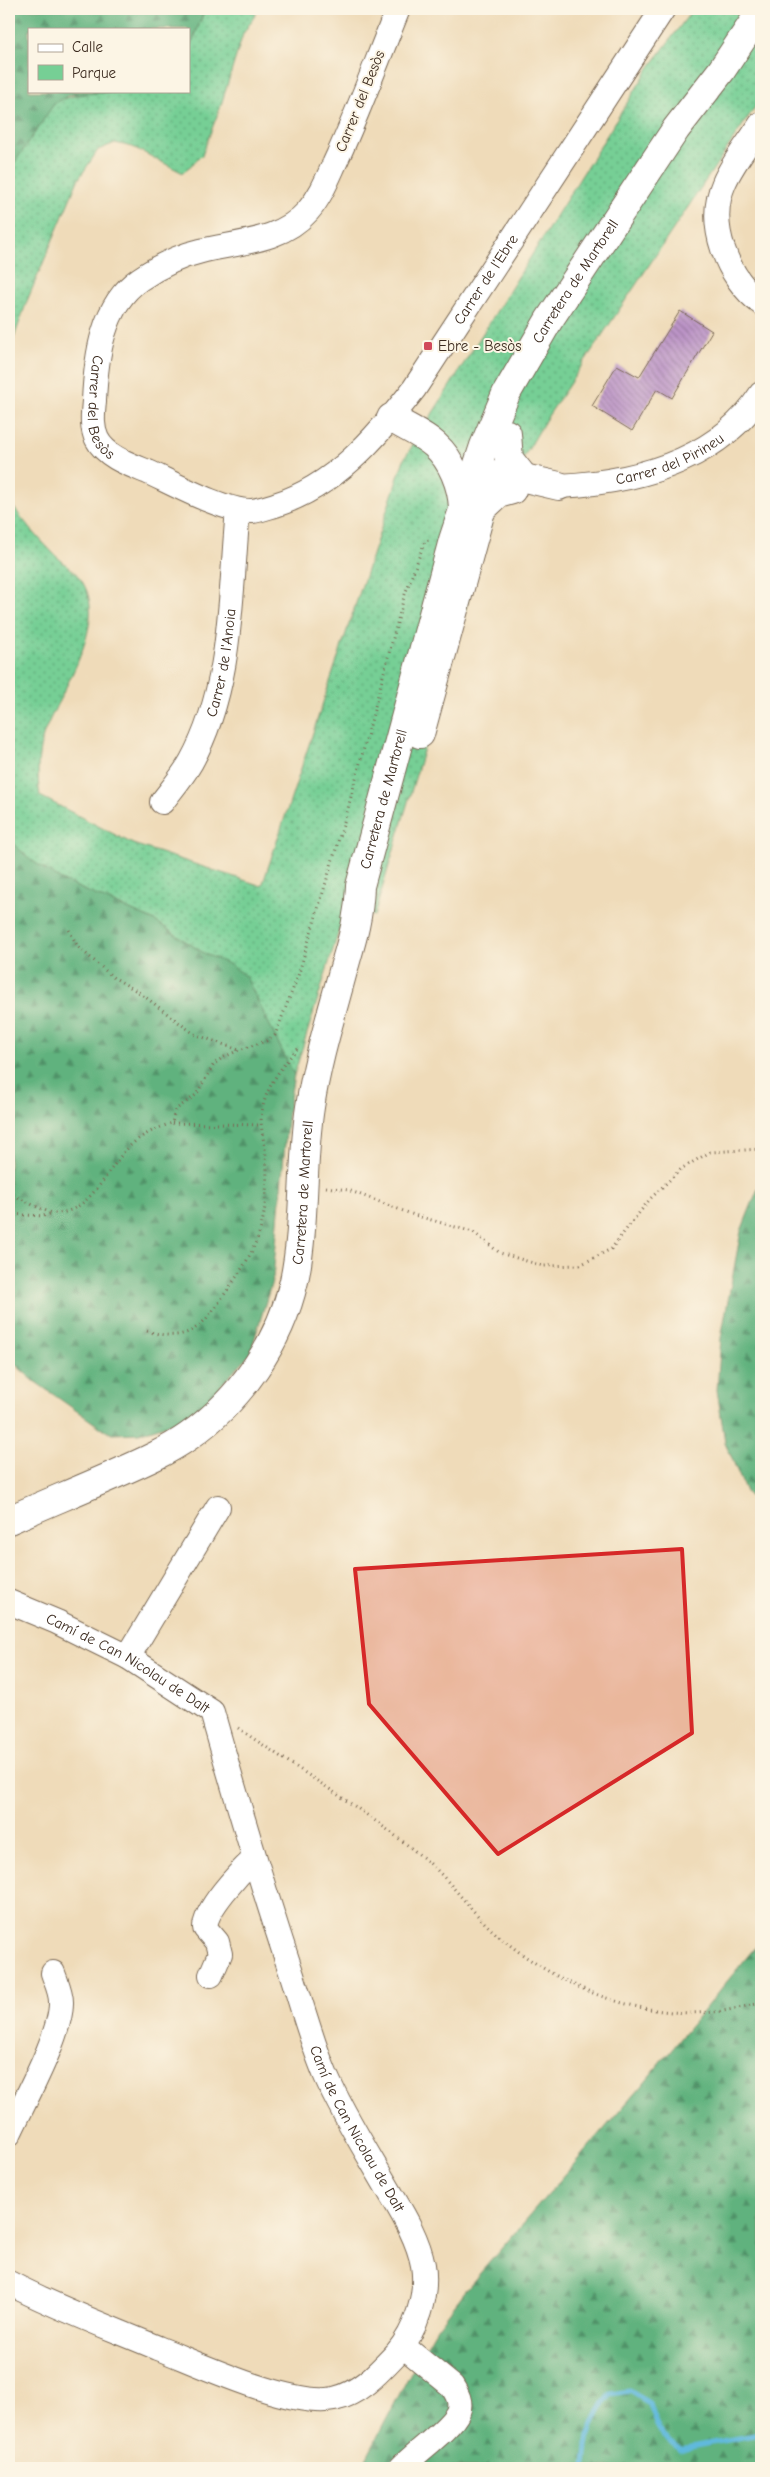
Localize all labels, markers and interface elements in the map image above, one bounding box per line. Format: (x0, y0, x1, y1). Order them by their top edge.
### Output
legend (28, 28, 190, 92)
text: Calle (72, 38, 104, 56)
street label: Carrer del Besòs (331, 48, 389, 154)
text: Parque (72, 64, 117, 82)
street label: Carretera de Martorell (528, 216, 622, 347)
street label: Carrer de l'Ebre (450, 231, 522, 328)
place label: Ebre - Besòs (438, 337, 521, 355)
marker: Ebre - Besòs (422, 340, 434, 352)
street label: Carrer del Besòs (84, 354, 118, 463)
street label: Carrer del Pirineu (614, 429, 727, 489)
street label: Carrer de l'Anoia (202, 608, 239, 719)
street label: Carretera de Martorell (356, 727, 411, 871)
street label: Carretera de Martorell (288, 1120, 317, 1266)
street label: Camí de Can Nicolau de Dalt (43, 1609, 214, 1717)
street label: Camí de Can Nicolau de Dalt (306, 2043, 409, 2216)

